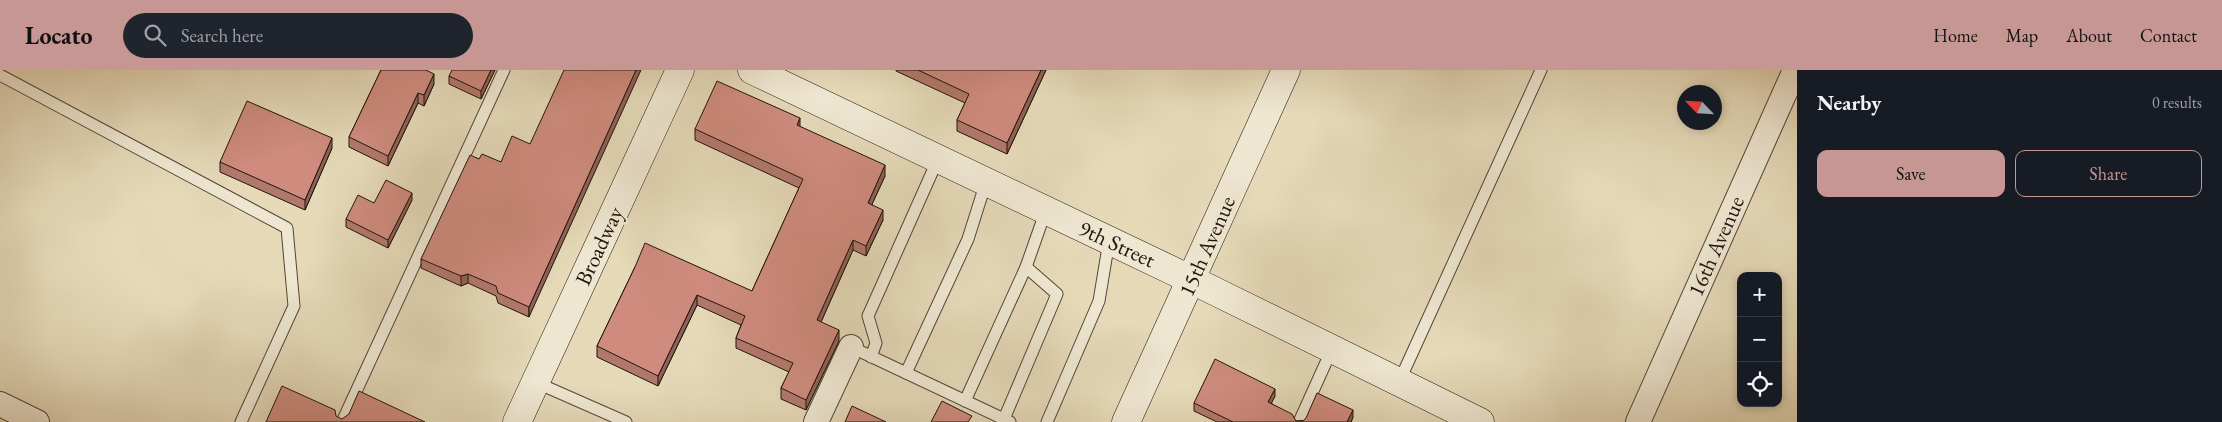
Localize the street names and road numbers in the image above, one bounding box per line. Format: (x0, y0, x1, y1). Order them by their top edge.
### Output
street label: 15th Avenue (1172, 191, 1242, 301)
street label: 16th Avenue (1681, 191, 1751, 301)
street label: Broadway (568, 202, 630, 290)
street label: 9th Street (1074, 214, 1160, 274)

